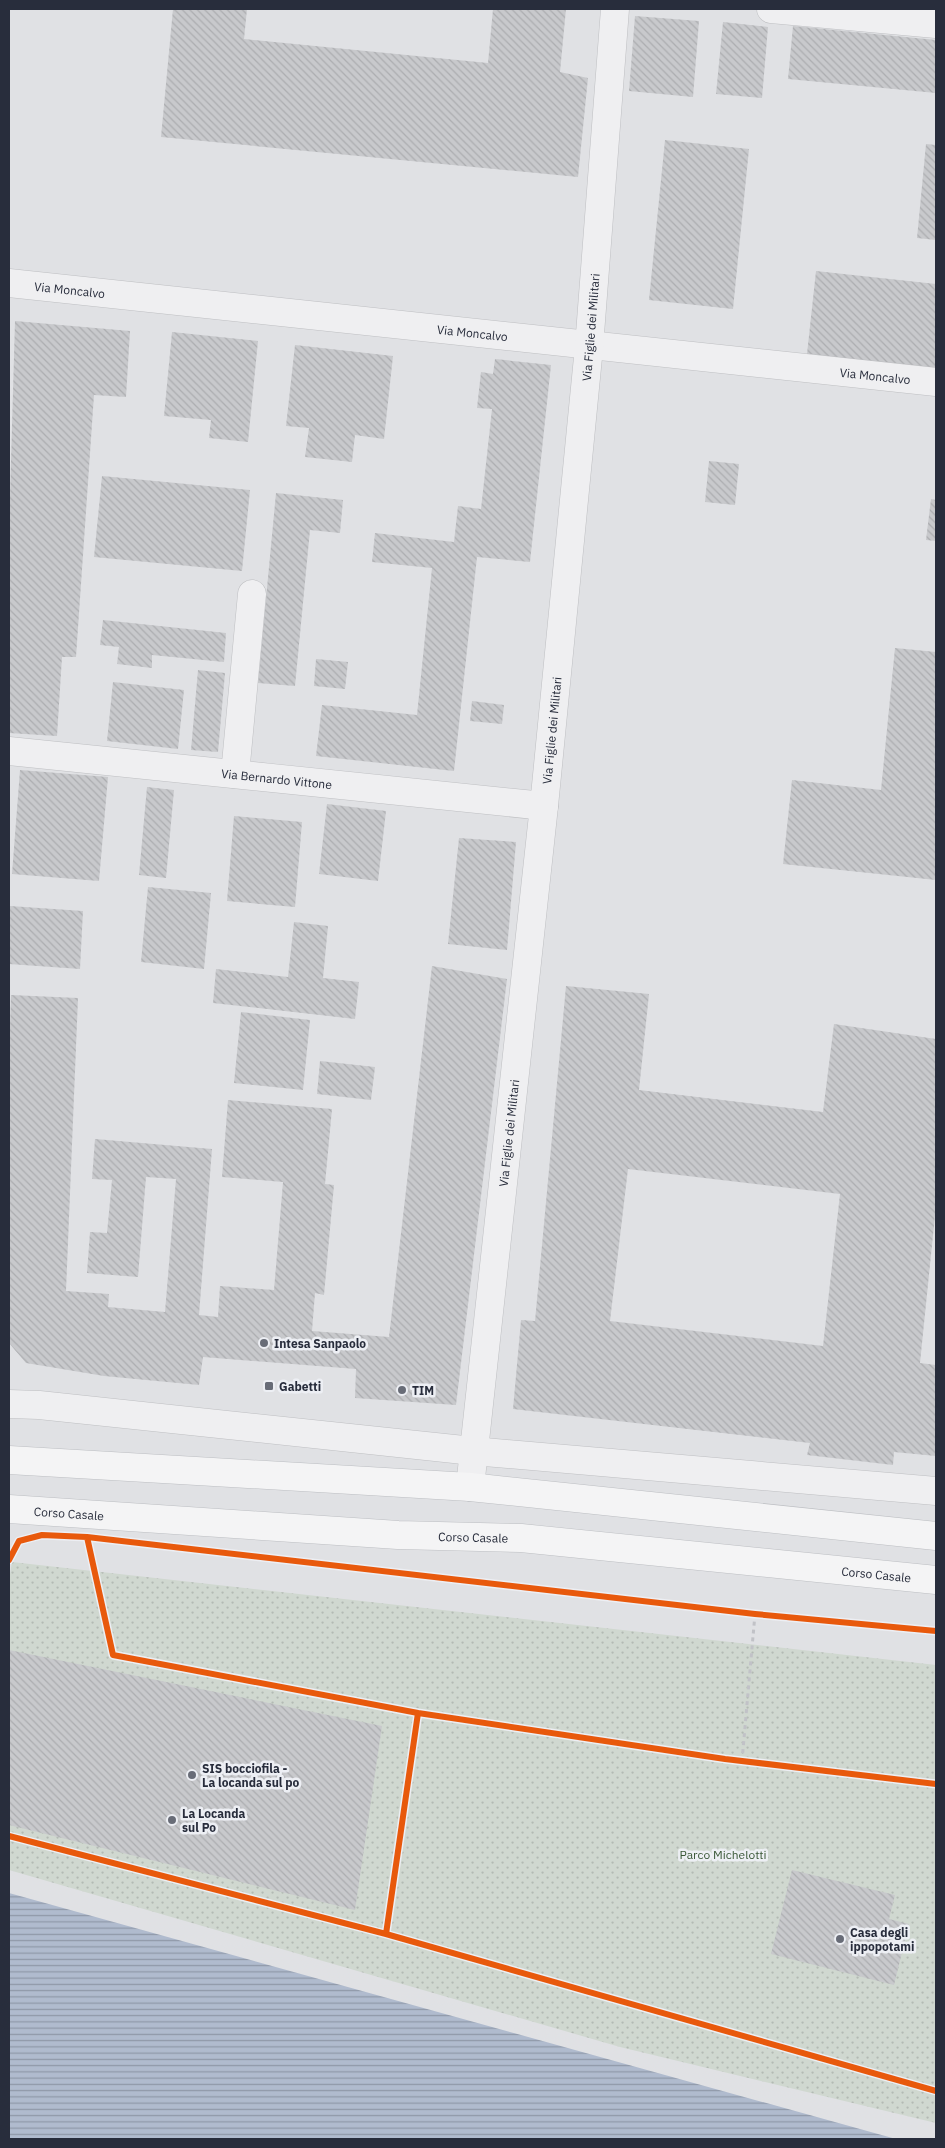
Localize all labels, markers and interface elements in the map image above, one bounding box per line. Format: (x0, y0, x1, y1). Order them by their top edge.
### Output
street label: Via Figlie dei Militari (578, 273, 602, 382)
street label: Via Moncalvo (34, 278, 106, 301)
street label: Via Moncalvo (436, 321, 509, 344)
street label: Via Moncalvo (839, 364, 911, 387)
street label: Via Figlie dei Militari (539, 676, 564, 785)
street label: Via Bernardo Vittone (220, 765, 333, 792)
street label: Via Figlie dei Militari (495, 1079, 522, 1188)
place label: Intesa Sanpaolo (274, 1336, 366, 1351)
marker: Intesa Sanpaolo (258, 1337, 270, 1349)
place label: Gabetti (279, 1379, 321, 1394)
marker: Gabetti (263, 1380, 275, 1392)
place label: TIM (412, 1383, 434, 1398)
marker: TIM (396, 1384, 408, 1396)
street label: Corso Casale (33, 1503, 105, 1523)
street label: Corso Casale (438, 1528, 509, 1545)
street label: Corso Casale (841, 1563, 912, 1585)
place label: SIS bocciofila - La locanda sul po (202, 1761, 300, 1790)
marker: SIS bocciofila - La locanda sul po (186, 1769, 198, 1781)
place label: La Locanda sul Po (182, 1806, 246, 1835)
marker: La Locanda sul Po (166, 1814, 178, 1826)
park label: Parco Michelotti (680, 1847, 766, 1862)
place label: Casa degli ippopotami (850, 1925, 914, 1954)
marker: Casa degli ippopotami (834, 1933, 846, 1945)

